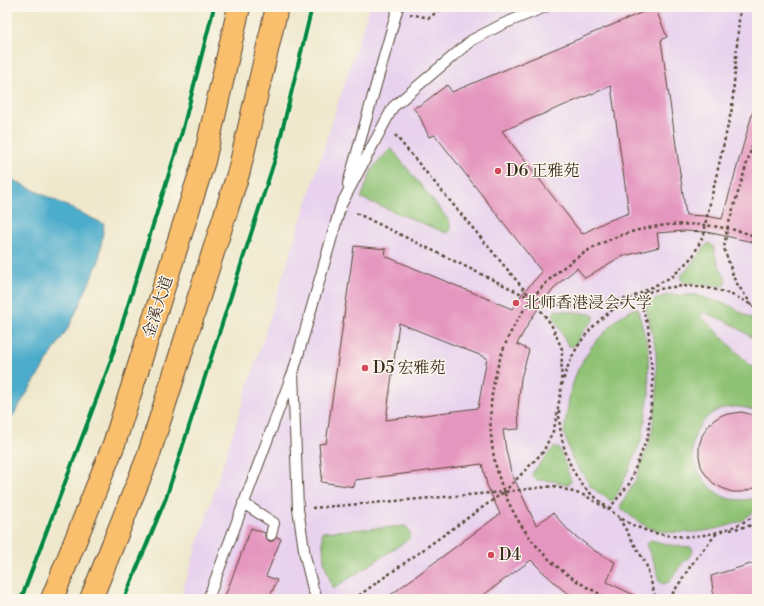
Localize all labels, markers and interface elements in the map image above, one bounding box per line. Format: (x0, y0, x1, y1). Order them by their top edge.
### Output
place label: D6 正雅苑 (506, 161, 579, 181)
marker: D6 正雅苑 (493, 166, 503, 176)
street label: 金溪大道 (139, 273, 177, 341)
place label: 北师香港浸会大学 (524, 293, 652, 313)
marker: 北师香港浸会大学 (511, 298, 521, 308)
place label: D5 宏雅苑 (373, 358, 446, 378)
marker: D5 宏雅苑 (360, 363, 370, 373)
place label: D4 (499, 545, 521, 565)
marker: D4 (486, 550, 496, 560)

